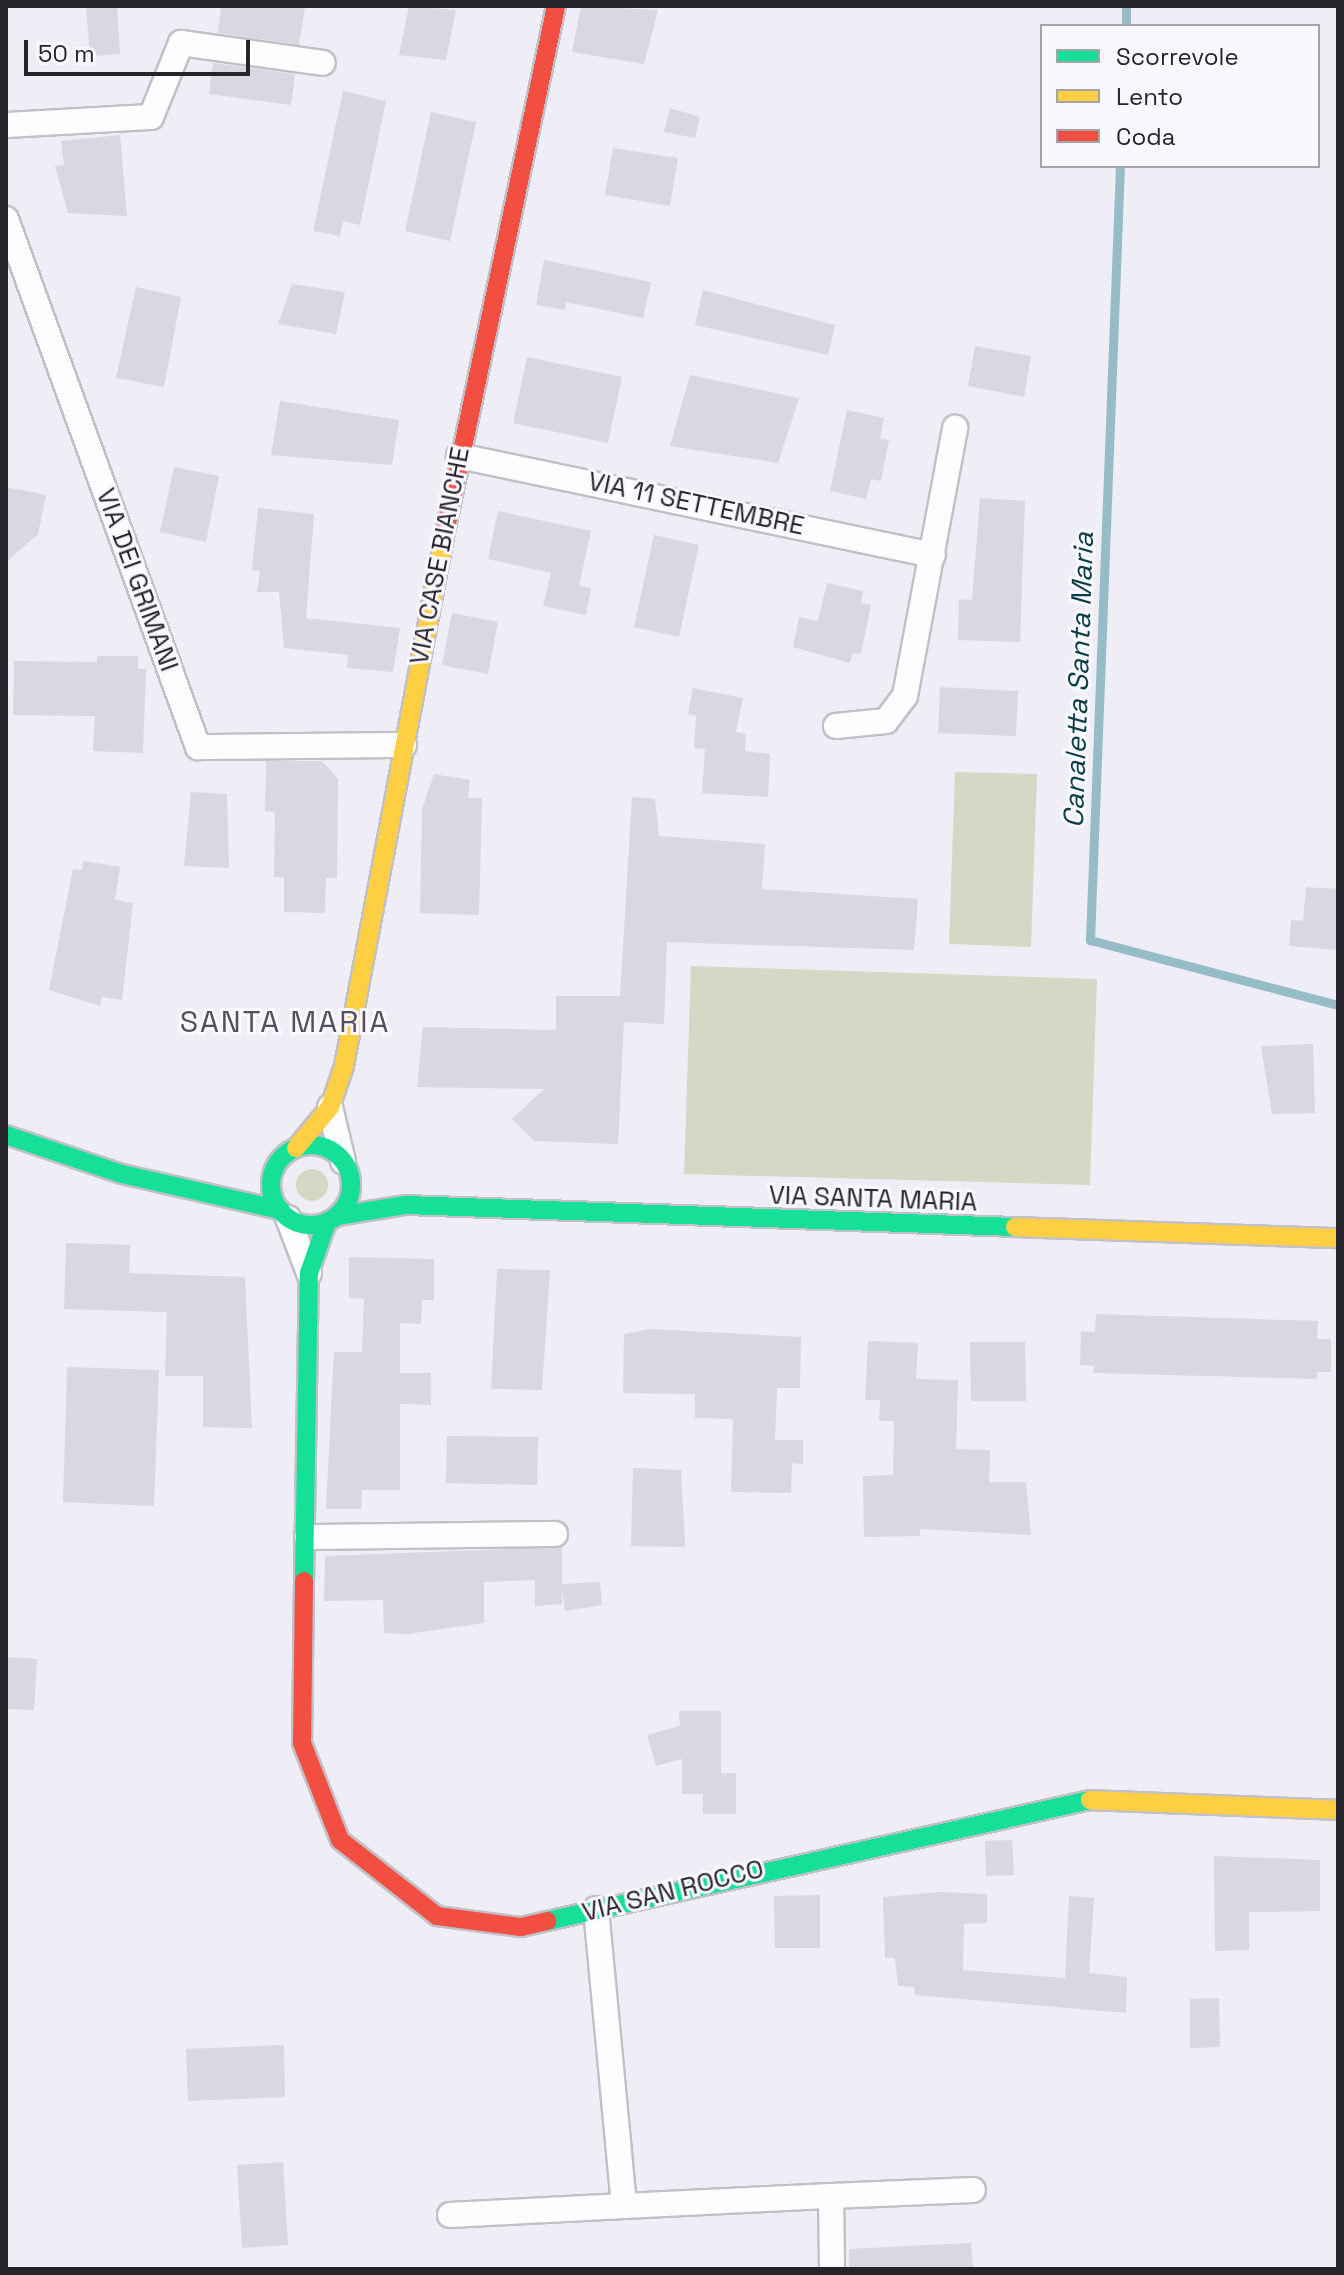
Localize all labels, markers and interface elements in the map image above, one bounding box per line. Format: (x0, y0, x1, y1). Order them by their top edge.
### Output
scale bar (28, 24, 254, 74)
legend (1040, 24, 1320, 168)
text: 50 m (38, 38, 95, 69)
text: Scorrevole (1116, 41, 1239, 72)
text: Lento (1116, 81, 1183, 112)
text: Coda (1116, 121, 1176, 152)
street label: VIA CASE BIANCHE (404, 444, 476, 668)
street label: VIA 11 SETTEMBRE (585, 466, 807, 542)
street label: VIA DEI GRIMANI (89, 484, 185, 676)
water label: Canaletta Santa Maria (1056, 532, 1100, 828)
district label: SANTA MARIA (179, 1004, 391, 1040)
street label: VIA SANTA MARIA (768, 1180, 978, 1218)
street label: VIA SAN ROCCO (579, 1853, 767, 1929)

